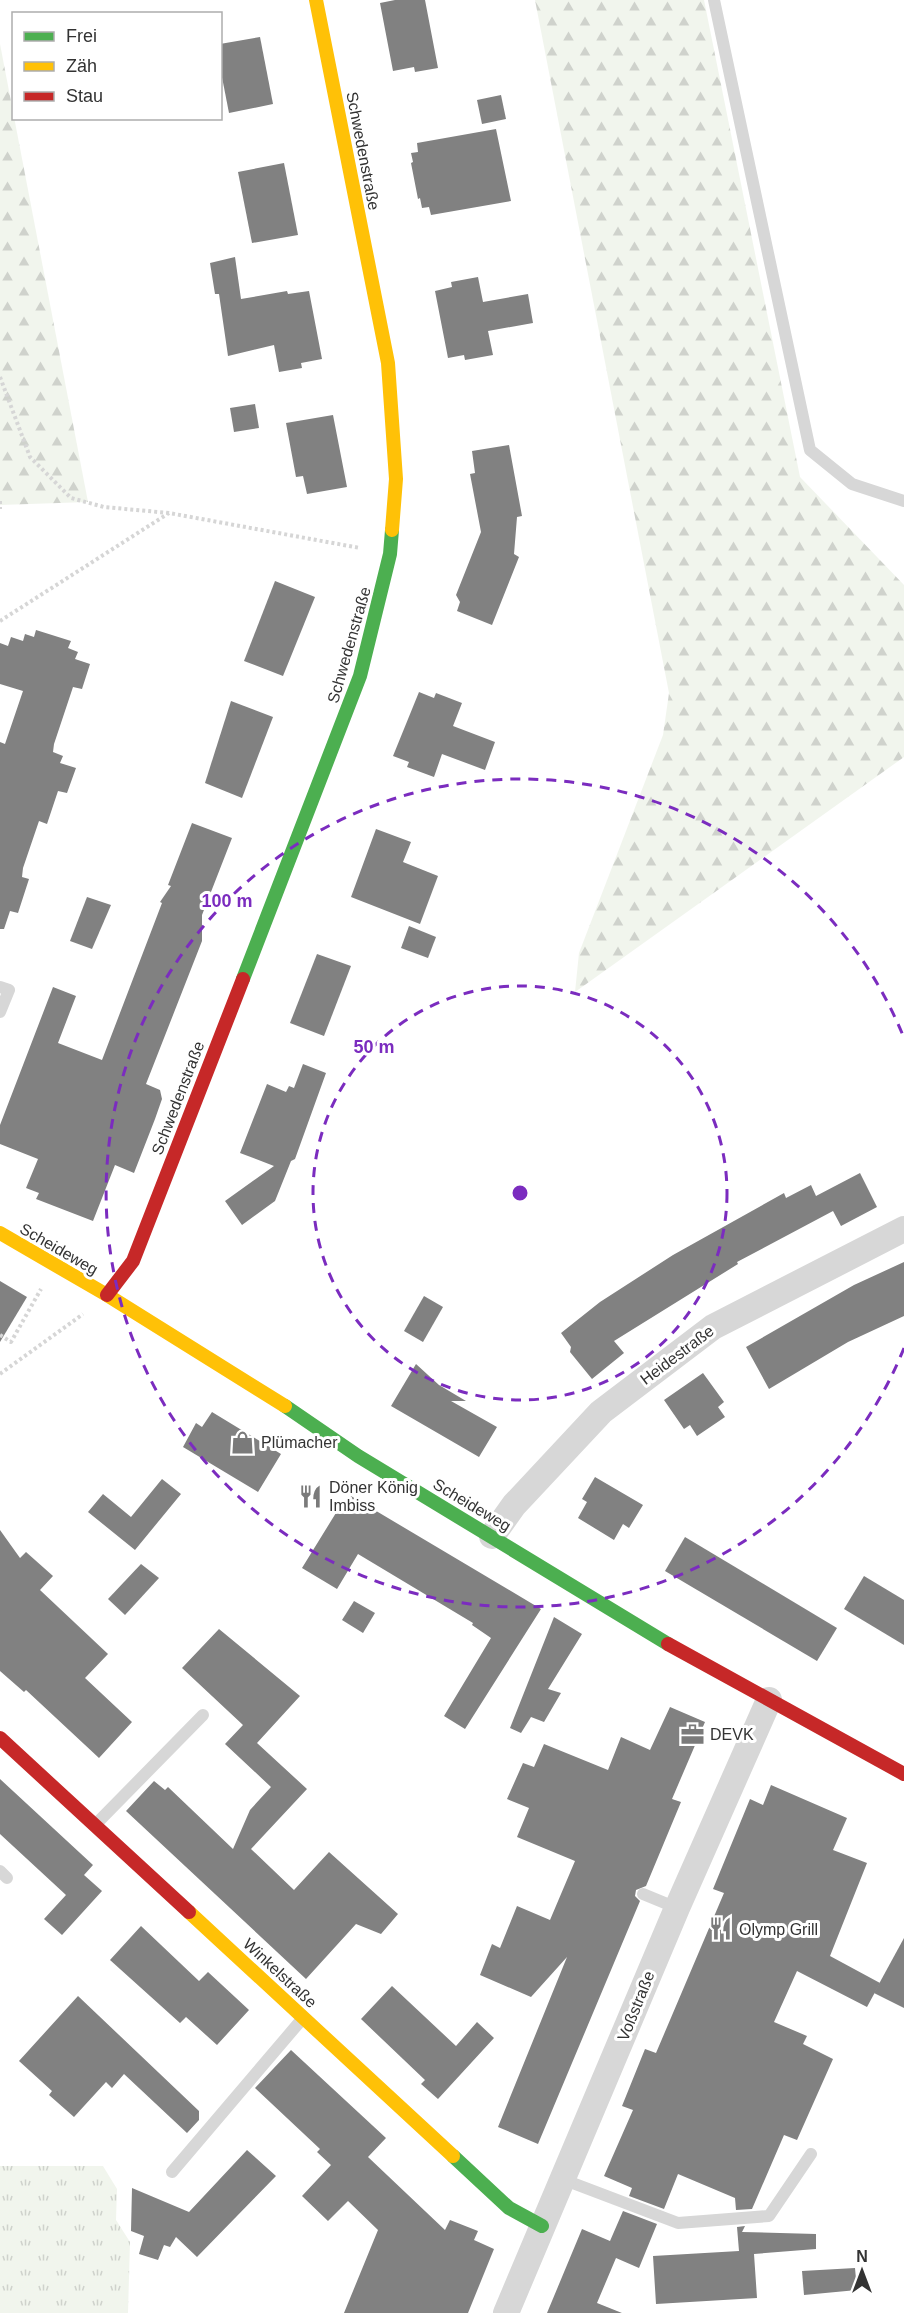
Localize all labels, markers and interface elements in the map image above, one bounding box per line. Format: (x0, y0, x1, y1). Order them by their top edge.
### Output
legend (12, 12, 222, 120)
text: Frei (66, 26, 97, 46)
text: Zäh (66, 56, 97, 76)
text: Stau (66, 86, 103, 106)
street label: Schwedenstraße (343, 90, 383, 212)
street label: Schwedenstraße (324, 585, 374, 705)
text: 100 m (201, 891, 253, 911)
text: 50 m (353, 1037, 395, 1057)
street label: Schwedenstraße (149, 1039, 207, 1157)
centre of rings (510, 1183, 530, 1203)
street label: Scheideweg (17, 1220, 101, 1278)
street label: Heidestraße (637, 1322, 717, 1388)
shop icon: Plümacher (230, 1429, 256, 1455)
place label: Plümacher (261, 1434, 338, 1451)
street label: Scheideweg (430, 1475, 514, 1535)
place label: Döner König Imbiss (329, 1479, 418, 1514)
restaurant icon: Döner König Imbiss (298, 1483, 324, 1509)
office icon: DEVK (679, 1721, 705, 1747)
place label: DEVK (710, 1726, 754, 1743)
restaurant icon: Olymp Grill (708, 1916, 734, 1942)
place label: Olymp Grill (739, 1921, 818, 1938)
street label: Winkelstraße (240, 1935, 320, 2011)
street label: Voßstraße (614, 1969, 658, 2043)
north arrow (832, 2241, 892, 2301)
text: N (856, 2248, 868, 2265)

